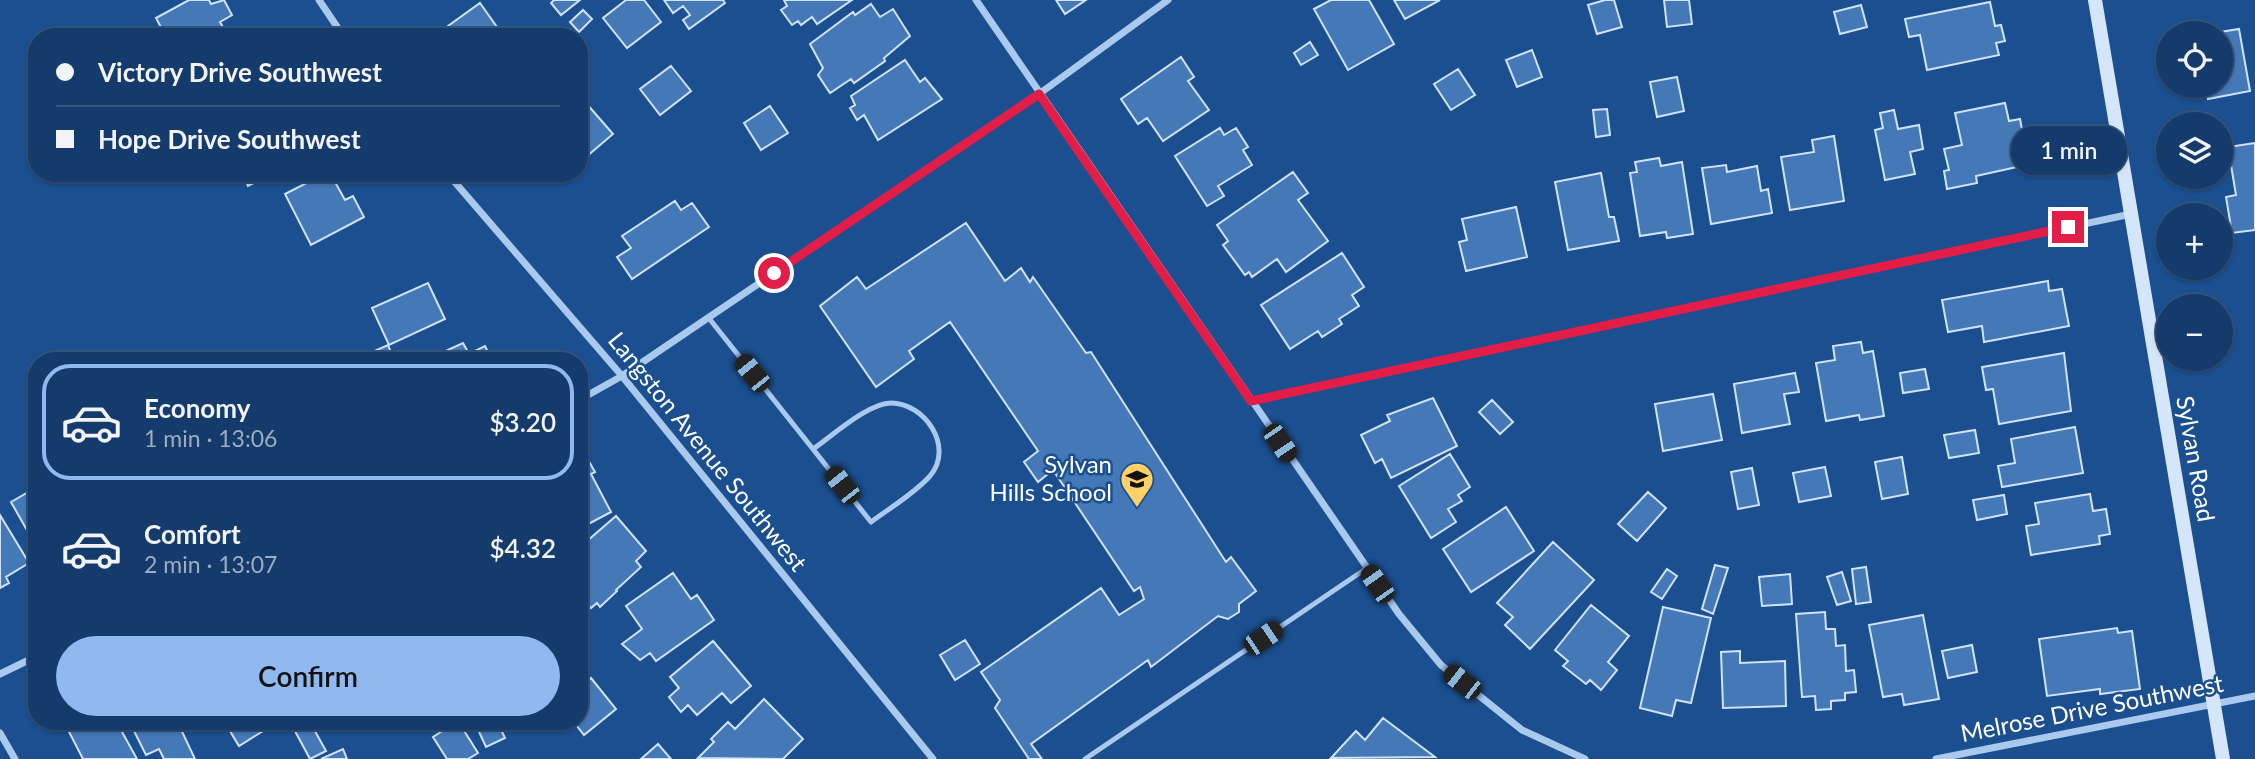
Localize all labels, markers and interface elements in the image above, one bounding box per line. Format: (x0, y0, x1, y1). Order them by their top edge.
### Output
map controls (2156, 21, 2233, 371)
button: locate (2156, 21, 2233, 98)
text: Victory Drive Southwest (98, 56, 382, 88)
button: layers (2156, 112, 2233, 189)
text: Hope Drive Southwest (98, 123, 361, 155)
callout: 1 min (2010, 126, 2126, 174)
text: 1 min (2041, 136, 2097, 164)
button: + (2156, 203, 2233, 280)
route end (2052, 211, 2084, 243)
route start (758, 257, 790, 289)
button: − (2156, 294, 2233, 371)
street label: Langston Avenue Southwest (603, 326, 814, 577)
car (731, 350, 774, 396)
icon: car (60, 391, 123, 454)
text: Economy (144, 392, 250, 424)
street label: Sylvan Road (2171, 394, 2222, 524)
text: $3.20 (490, 406, 556, 438)
car (1260, 420, 1301, 466)
text: 1 min · 13:06 (144, 424, 277, 452)
place label: Sylvan Hills School (990, 449, 1112, 506)
school or university icon: Sylvan Hills School (1118, 460, 1156, 509)
car (821, 462, 864, 508)
icon: car (60, 517, 123, 580)
text: Comfort (144, 518, 241, 550)
text: $4.32 (490, 532, 556, 564)
text: 2 min · 13:07 (144, 550, 277, 578)
car (1357, 561, 1398, 607)
car (1240, 618, 1287, 658)
button: Confirm (56, 636, 560, 716)
car (1439, 661, 1486, 703)
street label: Melrose Drive Southwest (1958, 668, 2226, 747)

